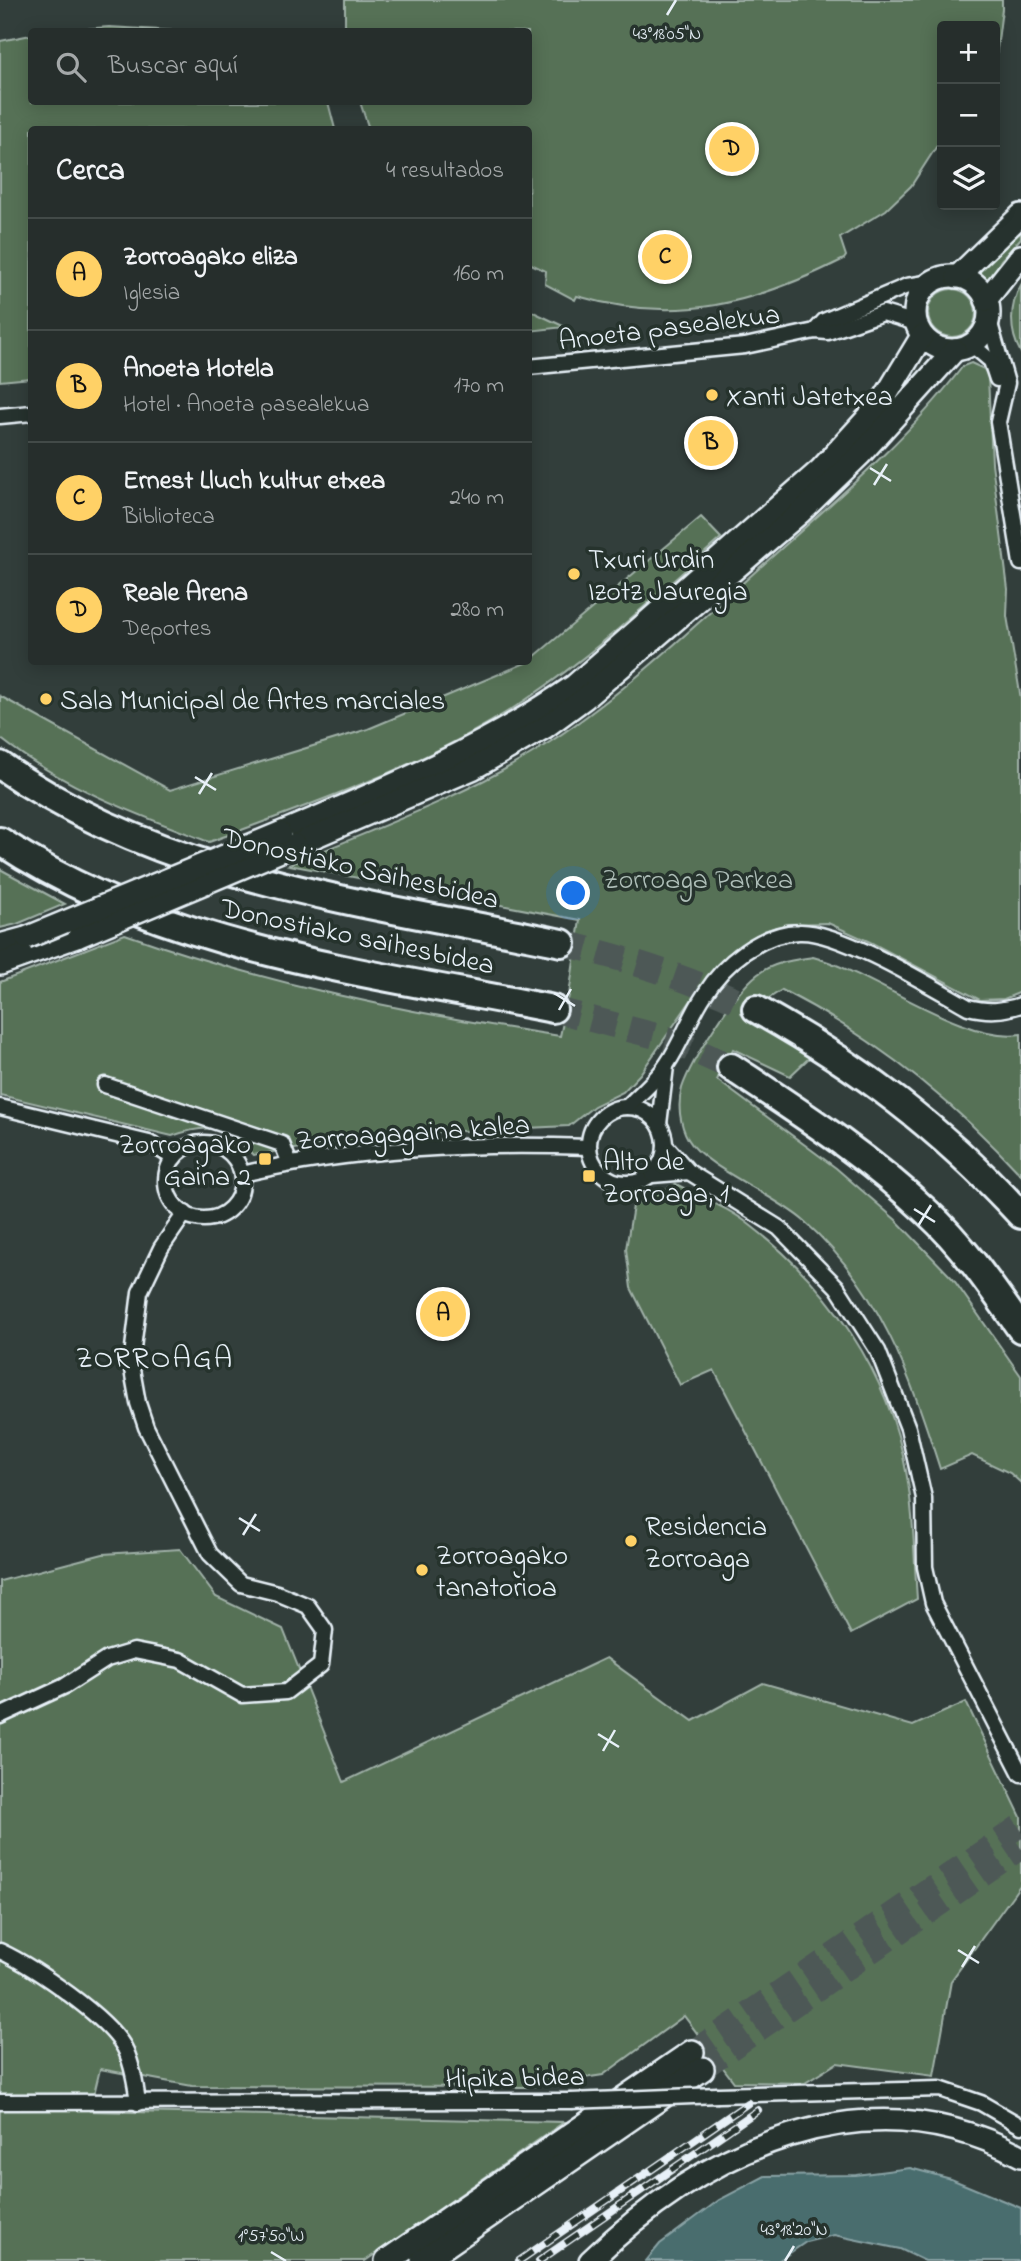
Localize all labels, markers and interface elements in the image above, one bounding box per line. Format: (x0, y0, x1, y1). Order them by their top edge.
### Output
map controls (937, 21, 1000, 210)
button: + (937, 21, 1000, 84)
text: 43°18'05"N (633, 22, 701, 48)
search box (28, 28, 532, 105)
icon: search (52, 48, 90, 86)
text: Buscar aquí (108, 48, 238, 86)
button: − (937, 84, 1000, 147)
pin: D (709, 123, 755, 175)
button: layers (937, 147, 1000, 210)
text: Cerca (56, 150, 125, 194)
text: 4 resultados (386, 155, 504, 188)
pin: C (642, 231, 688, 283)
text: Zorroagako eliza (123, 239, 298, 277)
text: A (72, 258, 86, 291)
text: 160 m (453, 258, 504, 291)
text: Iglesia (123, 277, 180, 310)
street label: Anoeta pasealekua (556, 296, 782, 363)
text: Anoeta Hotela (123, 351, 274, 389)
text: B (71, 370, 87, 403)
text: 170 m (454, 370, 504, 403)
place label: Xanti Jatetxea (726, 378, 893, 419)
marker: Xanti Jatetxea (704, 387, 720, 403)
text: Hotel · Anoeta pasealekua (123, 389, 369, 422)
pin: B (688, 417, 734, 469)
text: Ernest Lluch kultur etxea (123, 463, 385, 501)
text: C (73, 482, 85, 515)
text: 240 m (450, 482, 504, 515)
text: Biblioteca (123, 501, 215, 534)
place label: Txuri Urdin Izotz Jauregia (588, 541, 748, 614)
marker: Txuri Urdin Izotz Jauregia (566, 566, 582, 582)
text: Reale Arena (123, 575, 248, 613)
text: D (71, 594, 87, 627)
text: 280 m (450, 594, 504, 627)
text: Deportes (123, 613, 212, 646)
place label: Sala Municipal de Artes marciales (60, 682, 445, 723)
marker: Sala Municipal de Artes marciales (38, 691, 54, 707)
street label: Donostiako Saihesbidea (217, 818, 502, 922)
park label: Zorroaga Parkea (603, 861, 793, 902)
your location (556, 876, 590, 910)
street label: Donostiako saihesbidea (216, 889, 498, 987)
street label: Zorroagagaina kalea (295, 1106, 531, 1163)
place label: Zorroagako Gaina 2 (119, 1126, 251, 1199)
place label: Alto de Zorroaga, 1 (603, 1143, 729, 1216)
marker: Zorroagako Gaina 2 (257, 1151, 273, 1167)
marker: Alto de Zorroaga, 1 (581, 1168, 597, 1184)
pin: A (420, 1288, 466, 1340)
district label: ZORROAGA (76, 1338, 234, 1382)
place label: Residencia Zorroaga (645, 1508, 767, 1581)
marker: Residencia Zorroaga (623, 1533, 639, 1549)
place label: Zorroagako tanatorioa (436, 1537, 568, 1610)
marker: Zorroagako tanatorioa (414, 1562, 430, 1578)
street label: Hipika bidea (445, 2058, 585, 2101)
text: 43°18'20"N (760, 2218, 828, 2244)
text: 1°57'50"W (238, 2224, 304, 2250)

